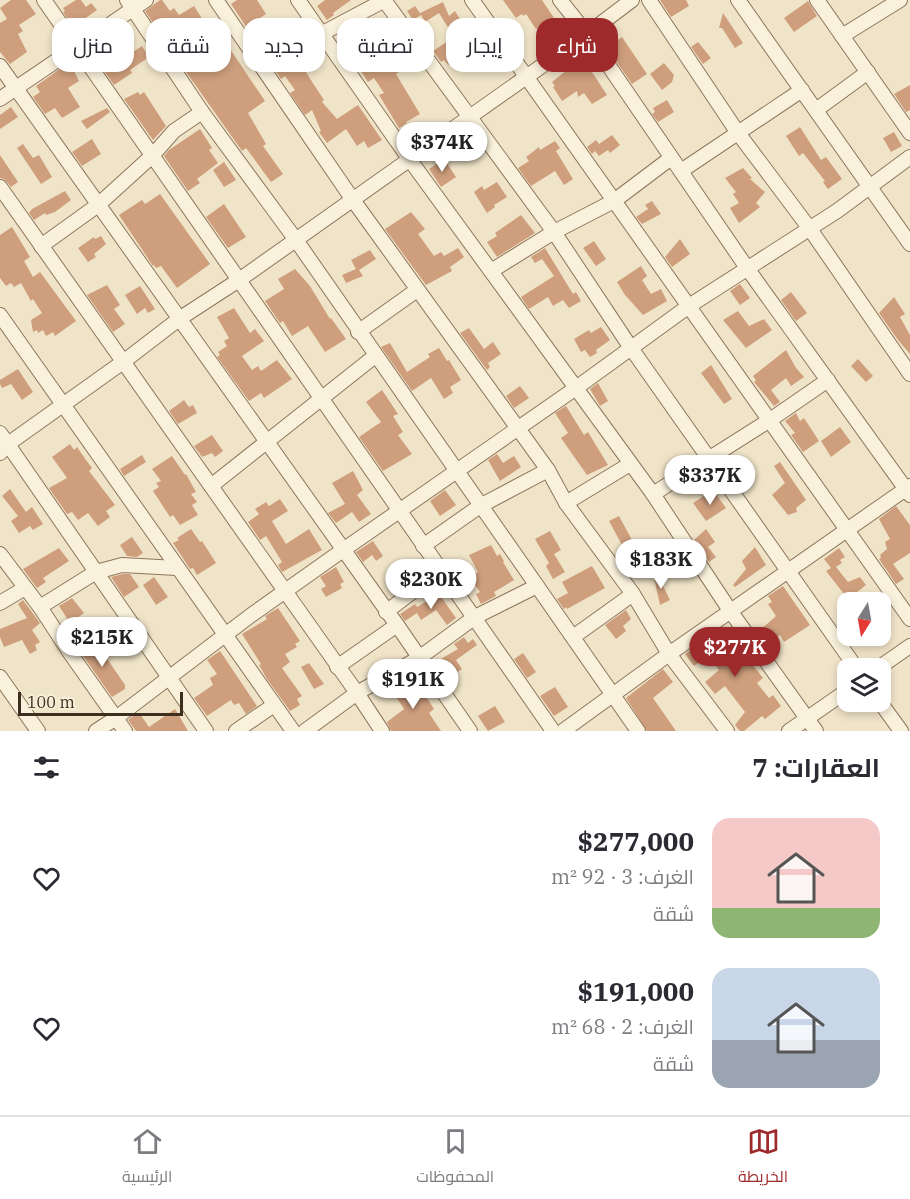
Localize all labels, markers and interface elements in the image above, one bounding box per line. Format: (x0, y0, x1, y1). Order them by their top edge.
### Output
chip: منزل (52, 18, 134, 72)
chip: شقة (146, 18, 231, 72)
chip: جديد (243, 18, 325, 72)
chip: تصفية (337, 18, 434, 72)
chip: إيجار (446, 18, 524, 72)
chip: شراء (536, 18, 618, 72)
pin: $374K (400, 122, 484, 173)
text: $374K (410, 128, 474, 155)
pin: $337K (668, 455, 752, 506)
text: $337K (678, 461, 742, 488)
pin: $183K (619, 539, 703, 590)
text: $183K (629, 545, 693, 572)
pin: $230K (389, 559, 473, 610)
text: $230K (399, 565, 463, 592)
north arrow (837, 592, 891, 646)
map controls (837, 592, 891, 712)
pin: $215K (60, 617, 144, 668)
text: $215K (70, 623, 134, 650)
pin: $277K (693, 627, 777, 678)
text: $277K (703, 633, 767, 660)
button: layers (837, 658, 891, 712)
pin: $191K (371, 659, 455, 710)
text: $191K (381, 665, 445, 692)
scale bar (18, 689, 183, 716)
text: 100 m (27, 692, 75, 712)
text: العقارات: 7 (752, 750, 880, 784)
icon: filters (30, 751, 63, 784)
text: $277,000 (578, 824, 694, 858)
icon: home (760, 842, 832, 914)
icon: heart (30, 862, 63, 895)
text: الغرف: 3 · 92 m² (551, 863, 694, 890)
text: شقة (653, 900, 694, 927)
text: $191,000 (578, 974, 694, 1008)
icon: home (760, 992, 832, 1064)
icon: heart (30, 1012, 63, 1045)
text: الغرف: 2 · 68 m² (551, 1013, 694, 1040)
text: شقة (653, 1050, 694, 1077)
tab: الرئيسية (122, 1125, 172, 1191)
tab: المحفوظات (416, 1125, 494, 1191)
tab: الخريطة (738, 1125, 788, 1191)

